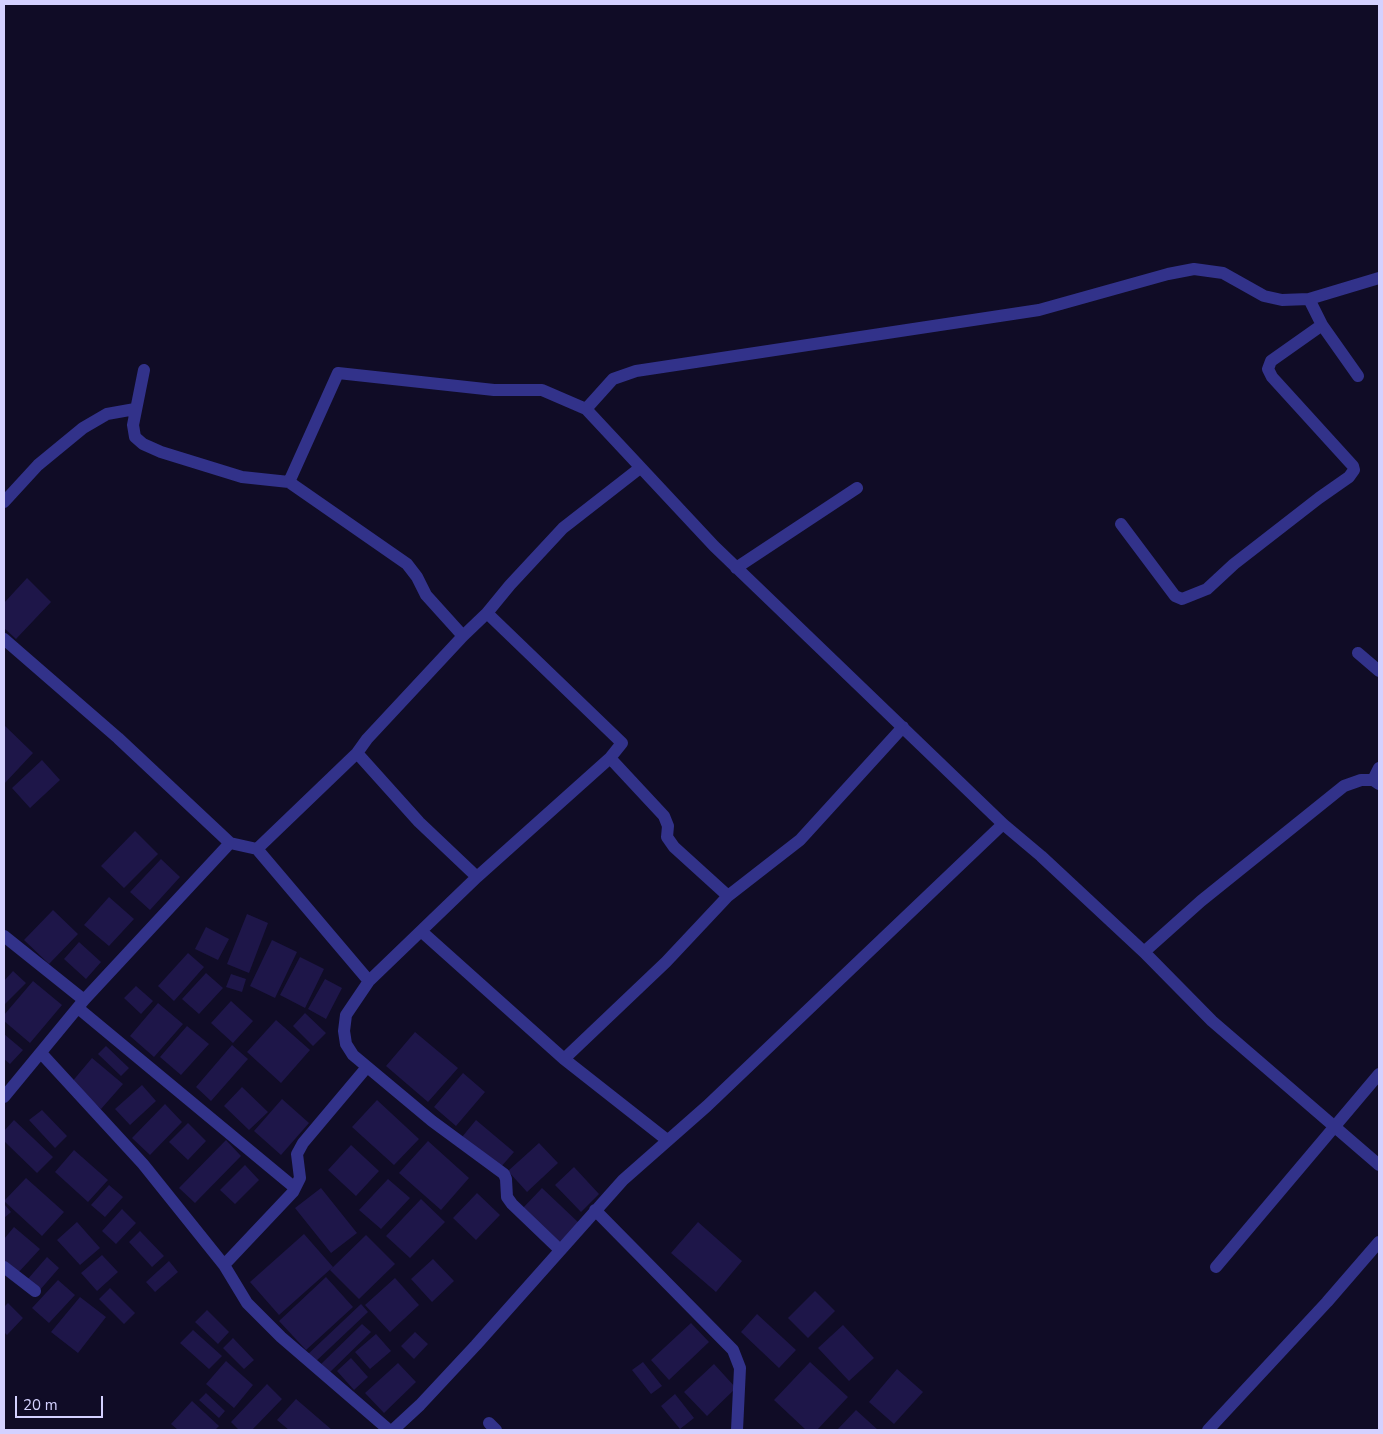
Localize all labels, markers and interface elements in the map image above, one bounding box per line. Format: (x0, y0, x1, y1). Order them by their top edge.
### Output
scale bar (18, 1386, 105, 1418)
text: 20 m (23, 1395, 58, 1415)

